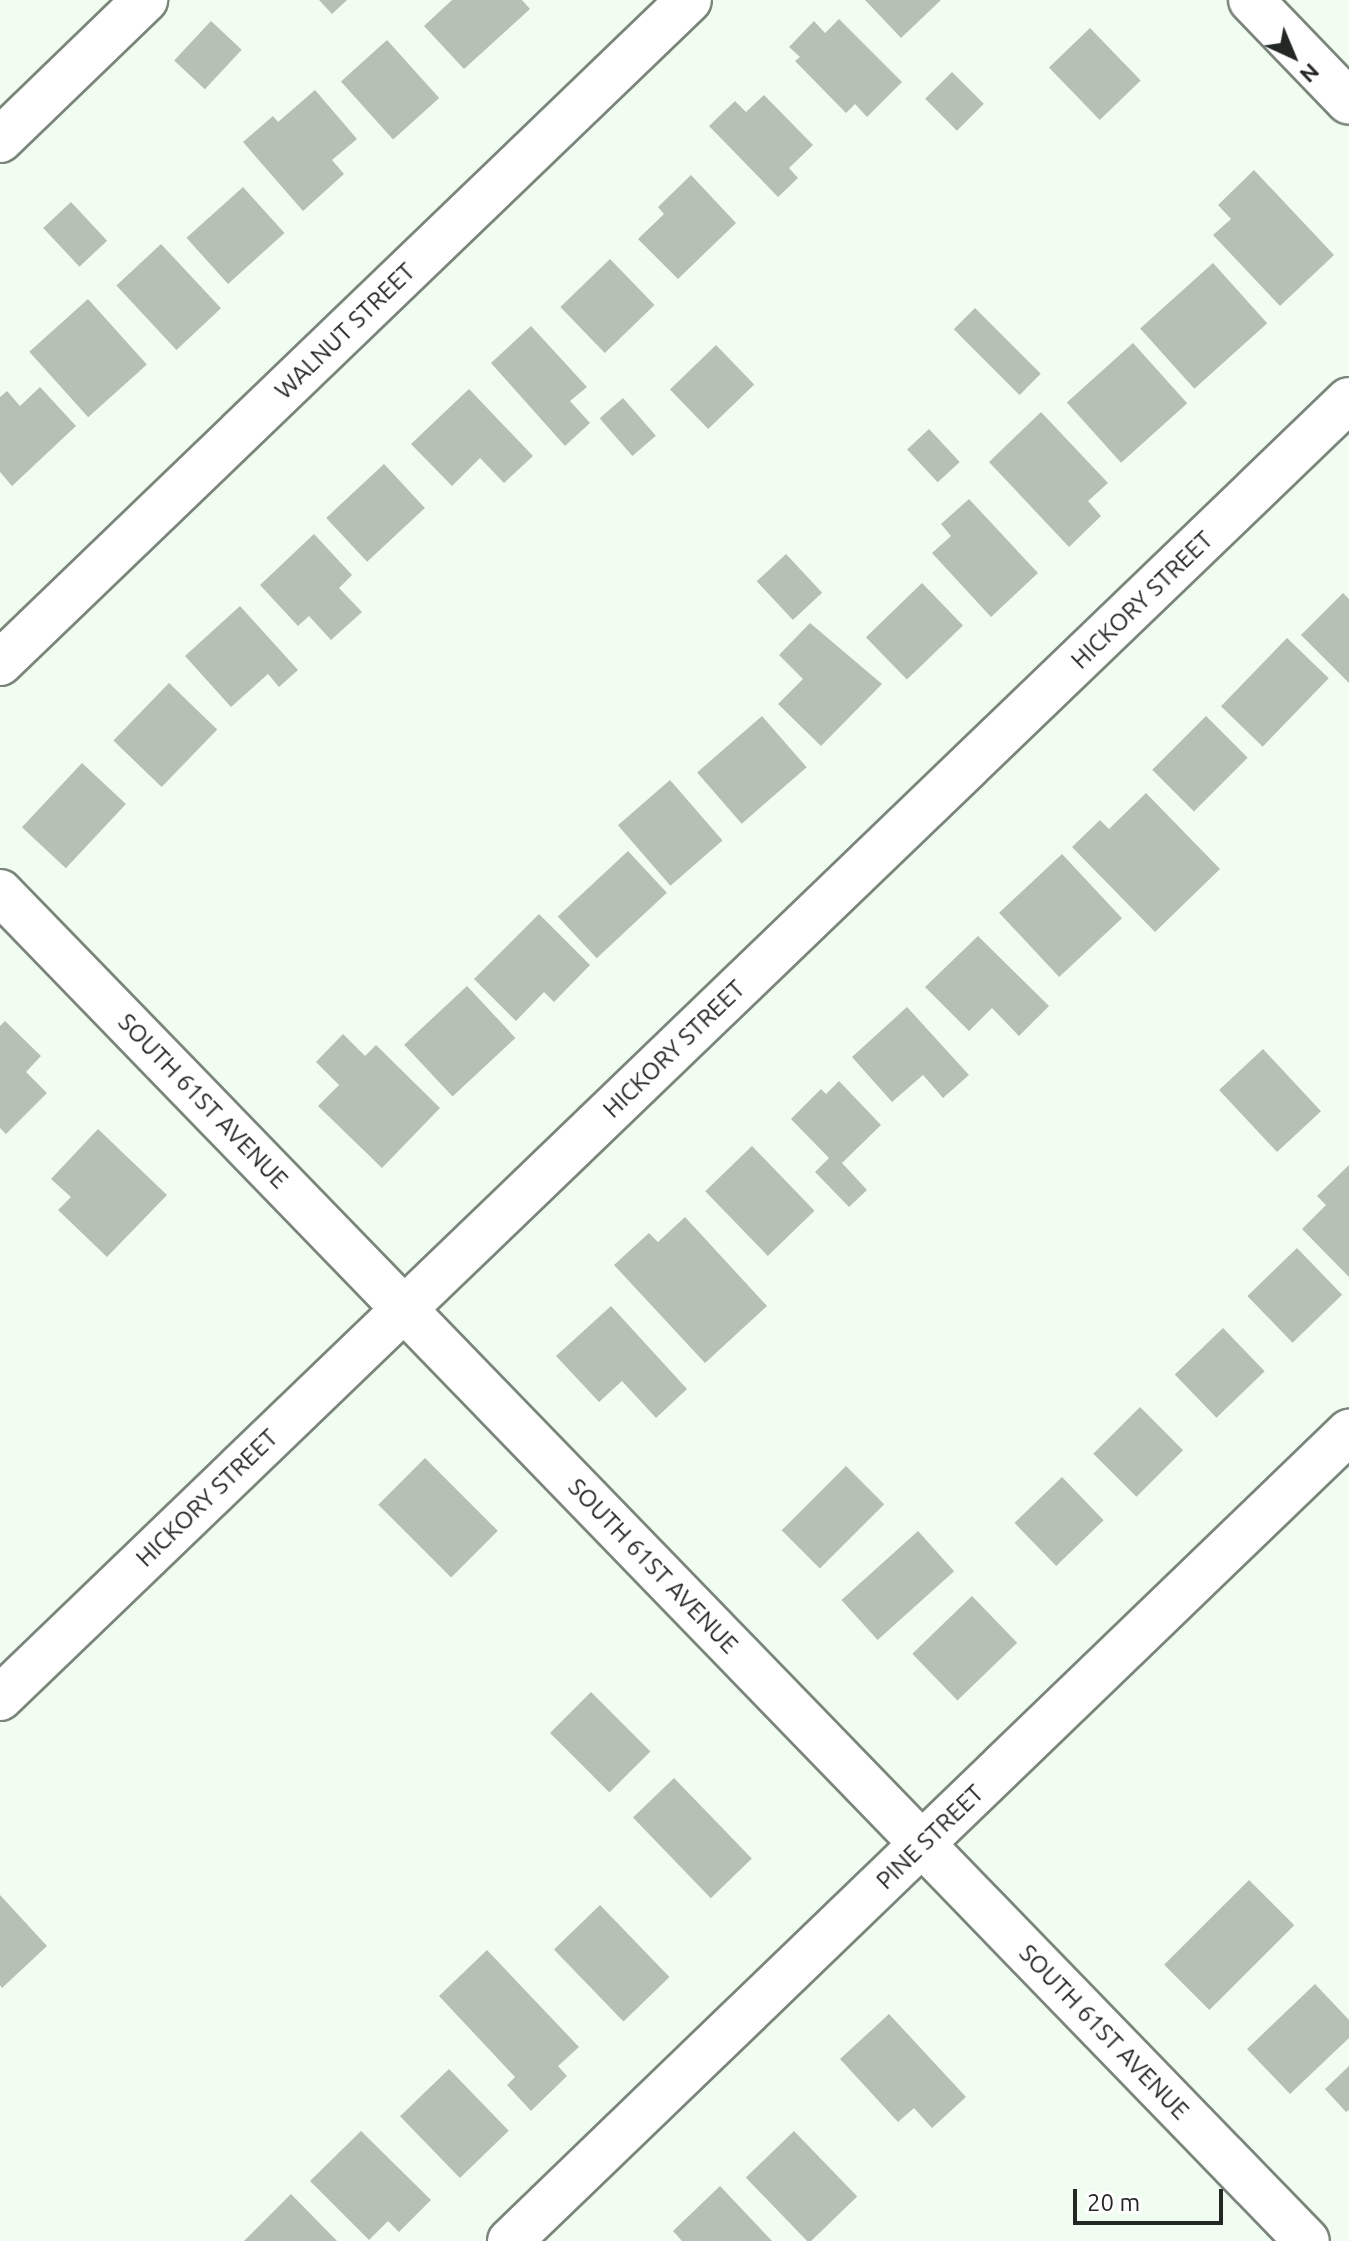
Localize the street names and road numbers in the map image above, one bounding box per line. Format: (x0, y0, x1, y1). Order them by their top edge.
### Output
street label: WALNUT STREET (269, 257, 421, 405)
street label: HICKORY STREET (1065, 525, 1219, 675)
street label: HICKORY STREET (597, 974, 751, 1124)
street label: SOUTH 61ST AVENUE (112, 1008, 294, 1194)
street label: HICKORY STREET (130, 1423, 284, 1573)
street label: SOUTH 61ST AVENUE (562, 1473, 744, 1659)
street label: PINE STREET (870, 1779, 990, 1895)
street label: SOUTH 61ST AVENUE (1013, 1939, 1195, 2125)

